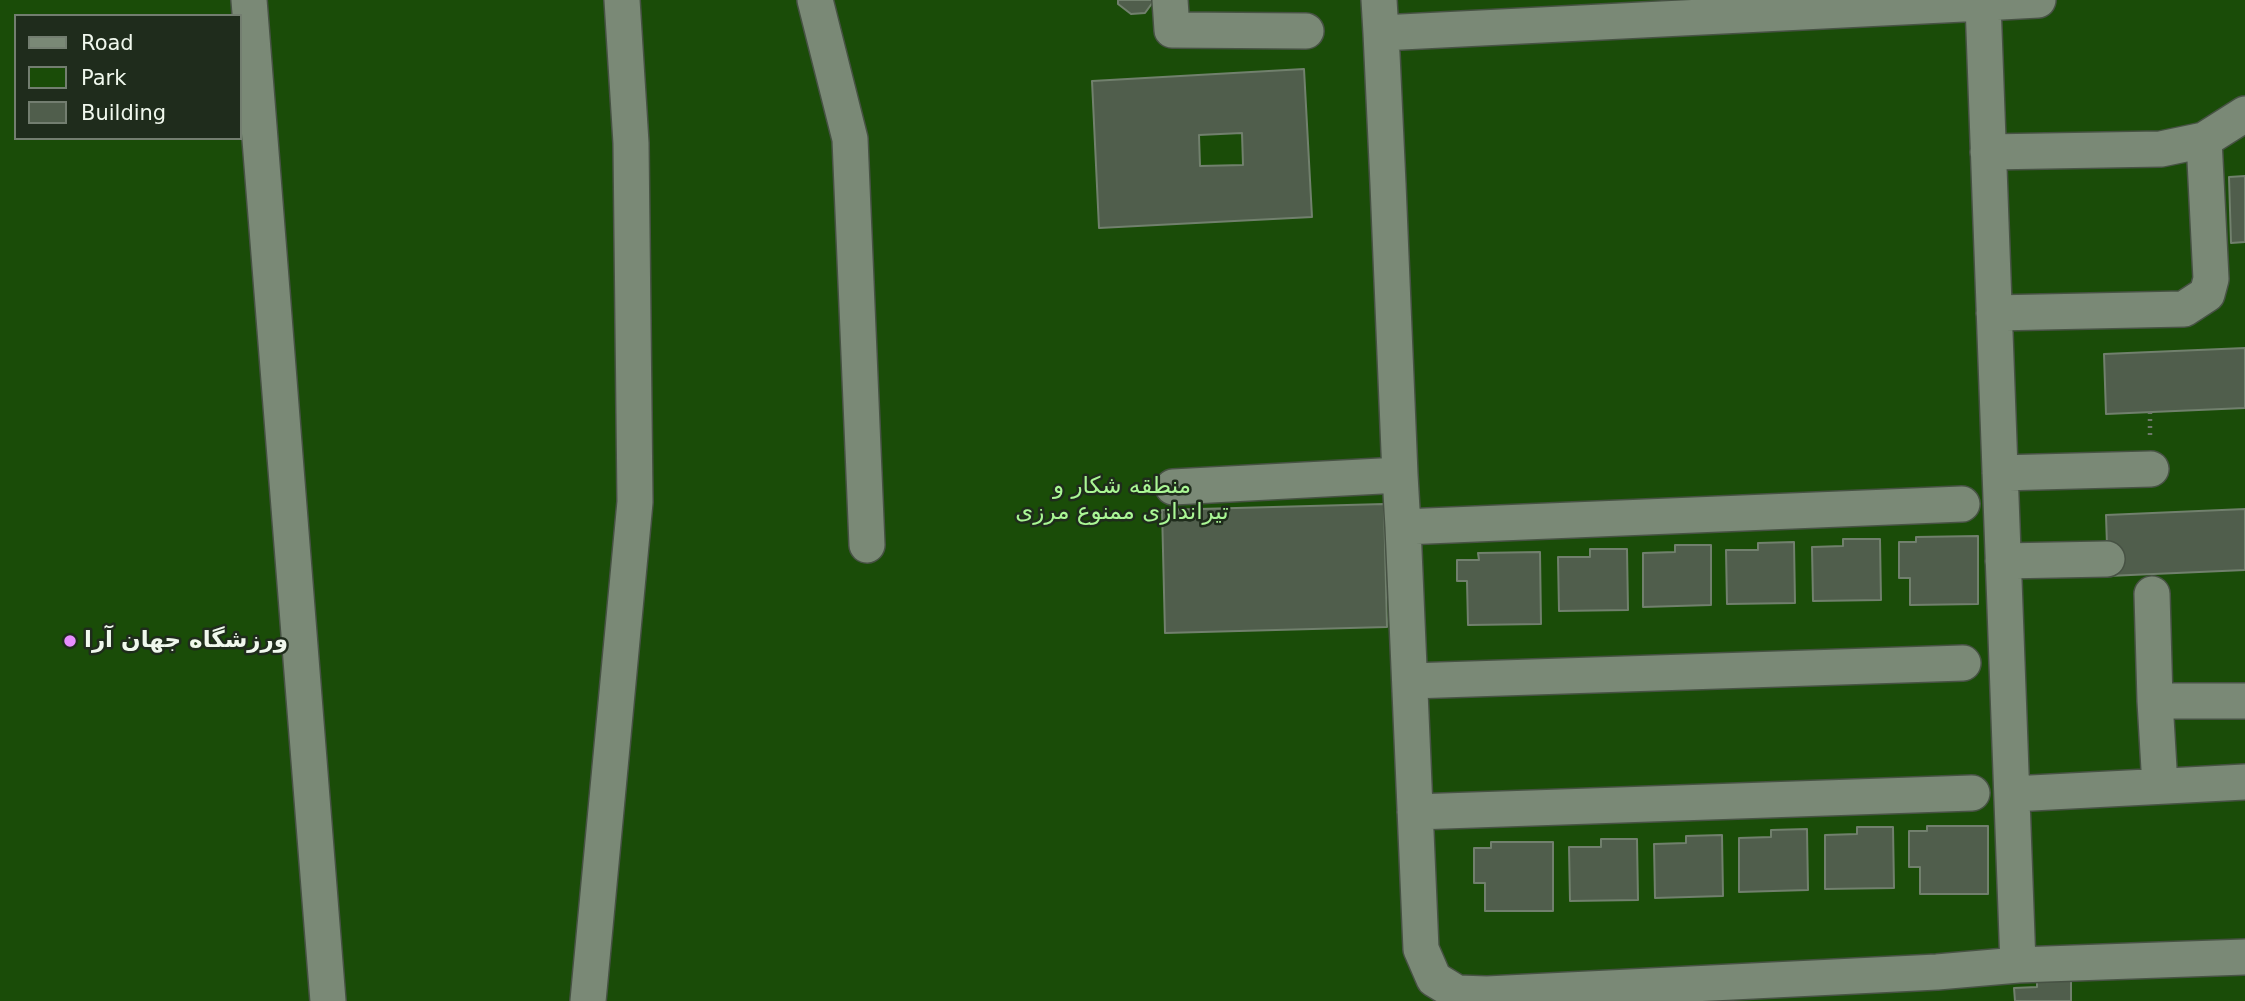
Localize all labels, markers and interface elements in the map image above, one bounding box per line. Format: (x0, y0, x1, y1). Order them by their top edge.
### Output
legend (14, 14, 242, 140)
text: Road (81, 31, 134, 55)
text: Park (81, 66, 126, 90)
text: Building (81, 101, 166, 125)
park label: منطقه شکار و تیراندازی ممنوع مرزی (1015, 473, 1229, 527)
place label: ورزشگاه جهان آرا (84, 627, 288, 655)
marker: ورزشگاه جهان آرا (62, 633, 78, 649)

